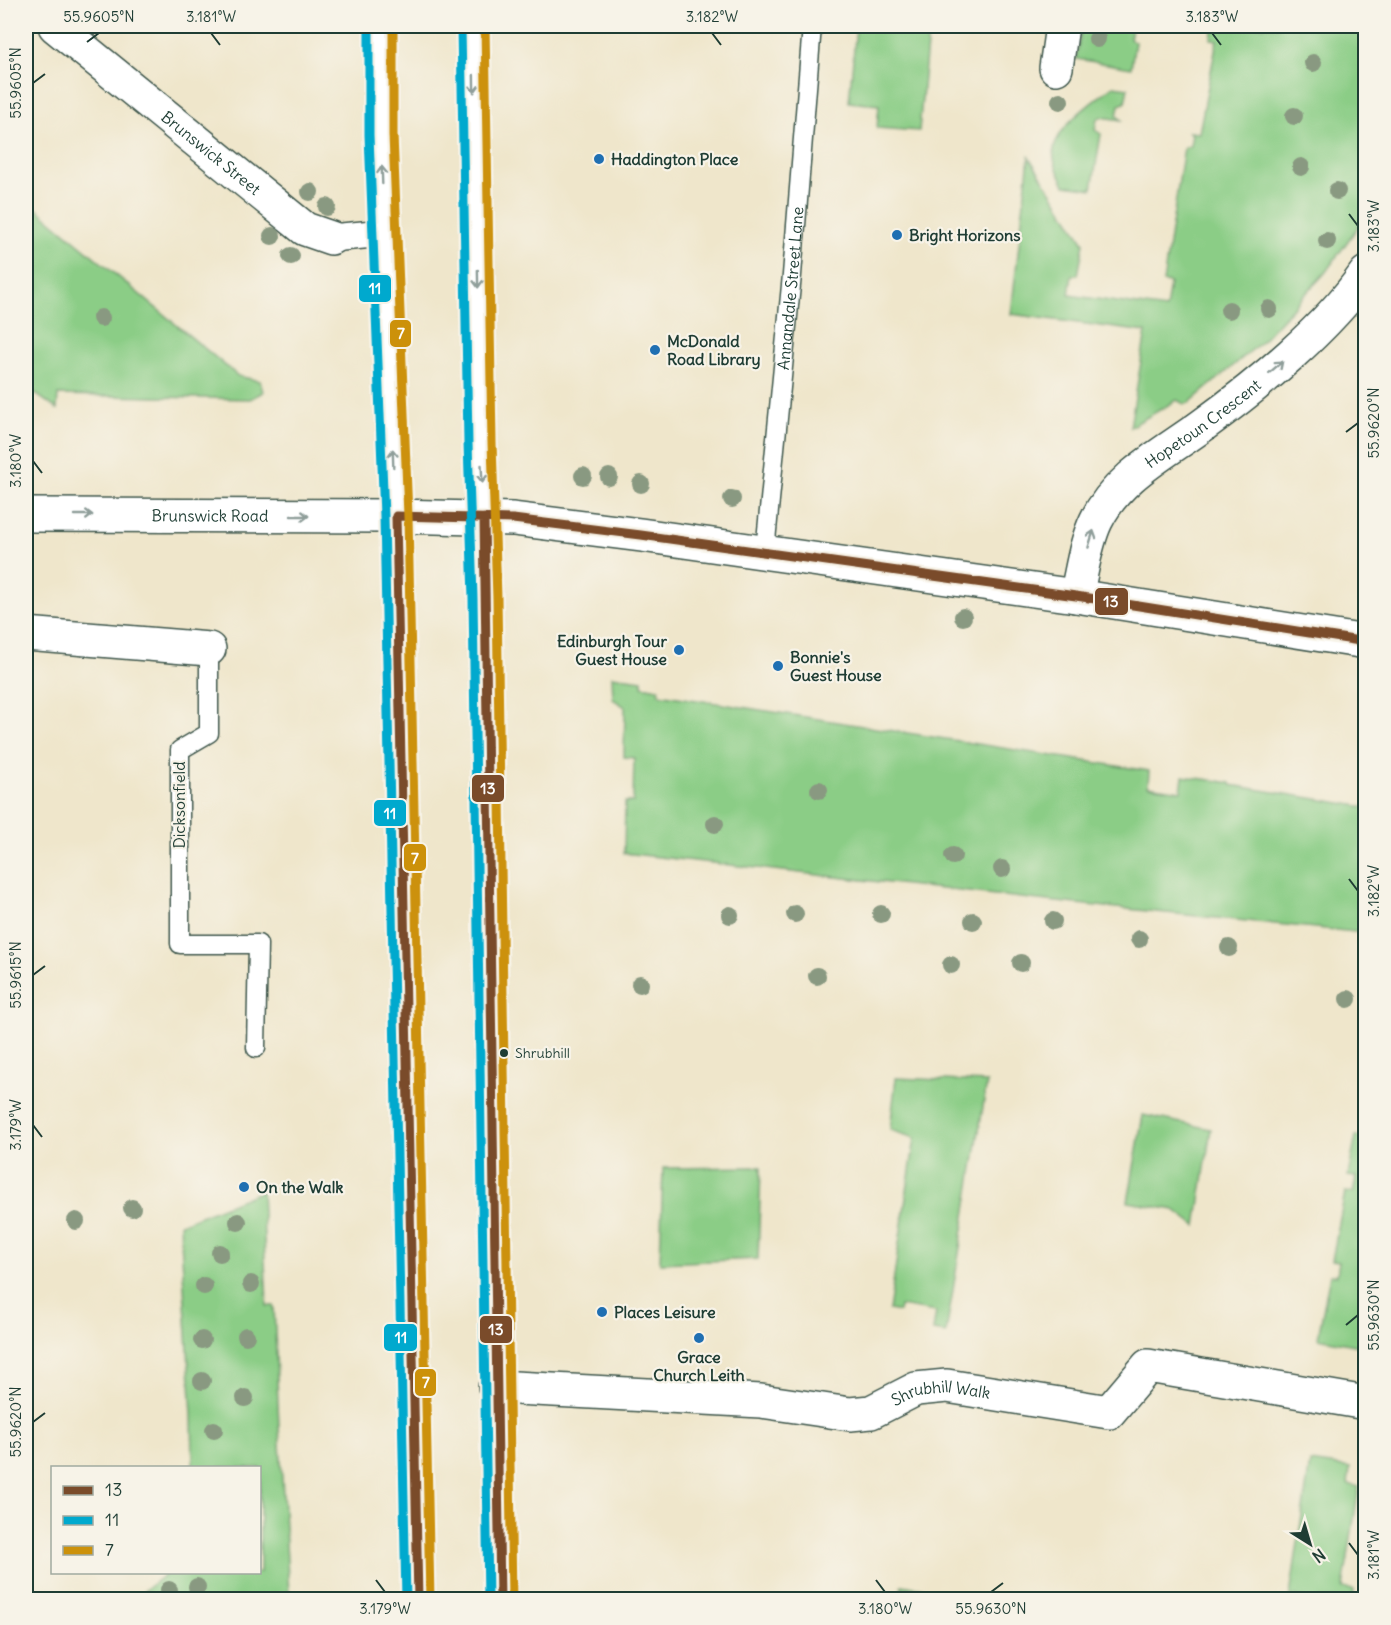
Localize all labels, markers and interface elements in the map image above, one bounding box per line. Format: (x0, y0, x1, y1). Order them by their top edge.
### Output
text: 55.9605°N (63, 7, 135, 26)
text: 3.181°W (186, 7, 236, 26)
text: 3.182°W (686, 7, 739, 26)
text: 3.183°W (1186, 7, 1239, 26)
text: 55.9605°N (6, 47, 25, 119)
one-way arrow (468, 73, 480, 93)
street label: Brunswick Street (157, 106, 265, 199)
place label: Haddington Place (611, 149, 739, 170)
marker: Haddington Place (592, 152, 606, 166)
one-way arrow (377, 165, 388, 185)
text: 3.183°W (1364, 199, 1383, 252)
street label: Annandale Street Lane (773, 206, 807, 371)
place label: Bright Horizons (909, 225, 1020, 246)
marker: Bright Horizons (890, 228, 904, 242)
one-way arrow (472, 268, 483, 288)
line badge: 11 (358, 274, 392, 303)
text: 11 (369, 278, 381, 298)
line badge: 7 (389, 319, 412, 348)
text: 7 (397, 323, 405, 343)
place label: McDonald Road Library (667, 331, 761, 370)
marker: McDonald Road Library (648, 343, 662, 357)
one-way arrow (1268, 360, 1284, 373)
street label: Hopetoun Crescent (1141, 374, 1265, 472)
text: 55.9620°N (1364, 387, 1383, 459)
text: 3.180°W (6, 434, 25, 488)
one-way arrow (388, 449, 399, 469)
one-way arrow (476, 463, 487, 483)
street label: Brunswick Road (152, 505, 268, 526)
one-way arrow (73, 509, 93, 521)
one-way arrow (289, 510, 309, 522)
one-way arrow (1086, 530, 1097, 549)
line badge: 13 (1094, 587, 1129, 616)
text: 13 (1103, 591, 1119, 611)
place label: Edinburgh Tour Guest House (557, 631, 667, 669)
marker: Edinburgh Tour Guest House (672, 643, 686, 657)
place label: Bonnie's Guest House (790, 647, 882, 685)
marker: Bonnie's Guest House (771, 659, 785, 673)
street label: Dicksonfield (169, 761, 189, 849)
line badge: 13 (471, 774, 505, 803)
text: 13 (480, 778, 496, 798)
line badge: 11 (373, 799, 407, 827)
text: 11 (384, 803, 396, 823)
line badge: 7 (403, 843, 427, 872)
text: 7 (411, 848, 419, 868)
text: 3.182°W (1364, 864, 1383, 917)
text: 55.9615°N (6, 941, 25, 1009)
place label: Shrubhill (515, 1044, 570, 1062)
marker: Shrubhill (498, 1047, 510, 1059)
text: 3.179°W (6, 1099, 25, 1151)
place label: On the Walk (256, 1177, 343, 1197)
marker: On the Walk (237, 1180, 251, 1194)
text: 55.9630°N (1364, 1279, 1383, 1351)
place label: Places Leisure (614, 1302, 716, 1322)
marker: Places Leisure (595, 1305, 609, 1319)
line badge: 13 (479, 1315, 513, 1344)
text: 13 (488, 1319, 504, 1339)
line badge: 11 (383, 1323, 418, 1352)
text: 11 (395, 1327, 407, 1347)
marker: Grace Church Leith (692, 1331, 706, 1345)
place label: Grace Church Leith (653, 1347, 745, 1385)
line badge: 7 (414, 1368, 437, 1397)
text: 7 (422, 1372, 430, 1392)
street label: Shrubhill Walk (888, 1376, 992, 1410)
text: 55.9620°N (6, 1386, 25, 1458)
legend (51, 1466, 261, 1574)
text: 13 (105, 1478, 122, 1501)
text: 11 (105, 1508, 119, 1531)
north arrow (1280, 1514, 1340, 1574)
text: 3.181°W (1364, 1530, 1383, 1580)
text: 7 (105, 1538, 114, 1561)
text: N (1309, 1545, 1329, 1567)
text: 3.179°W (359, 1599, 411, 1618)
text: 3.180°W (858, 1599, 912, 1618)
text: 55.9630°N (955, 1599, 1027, 1618)

